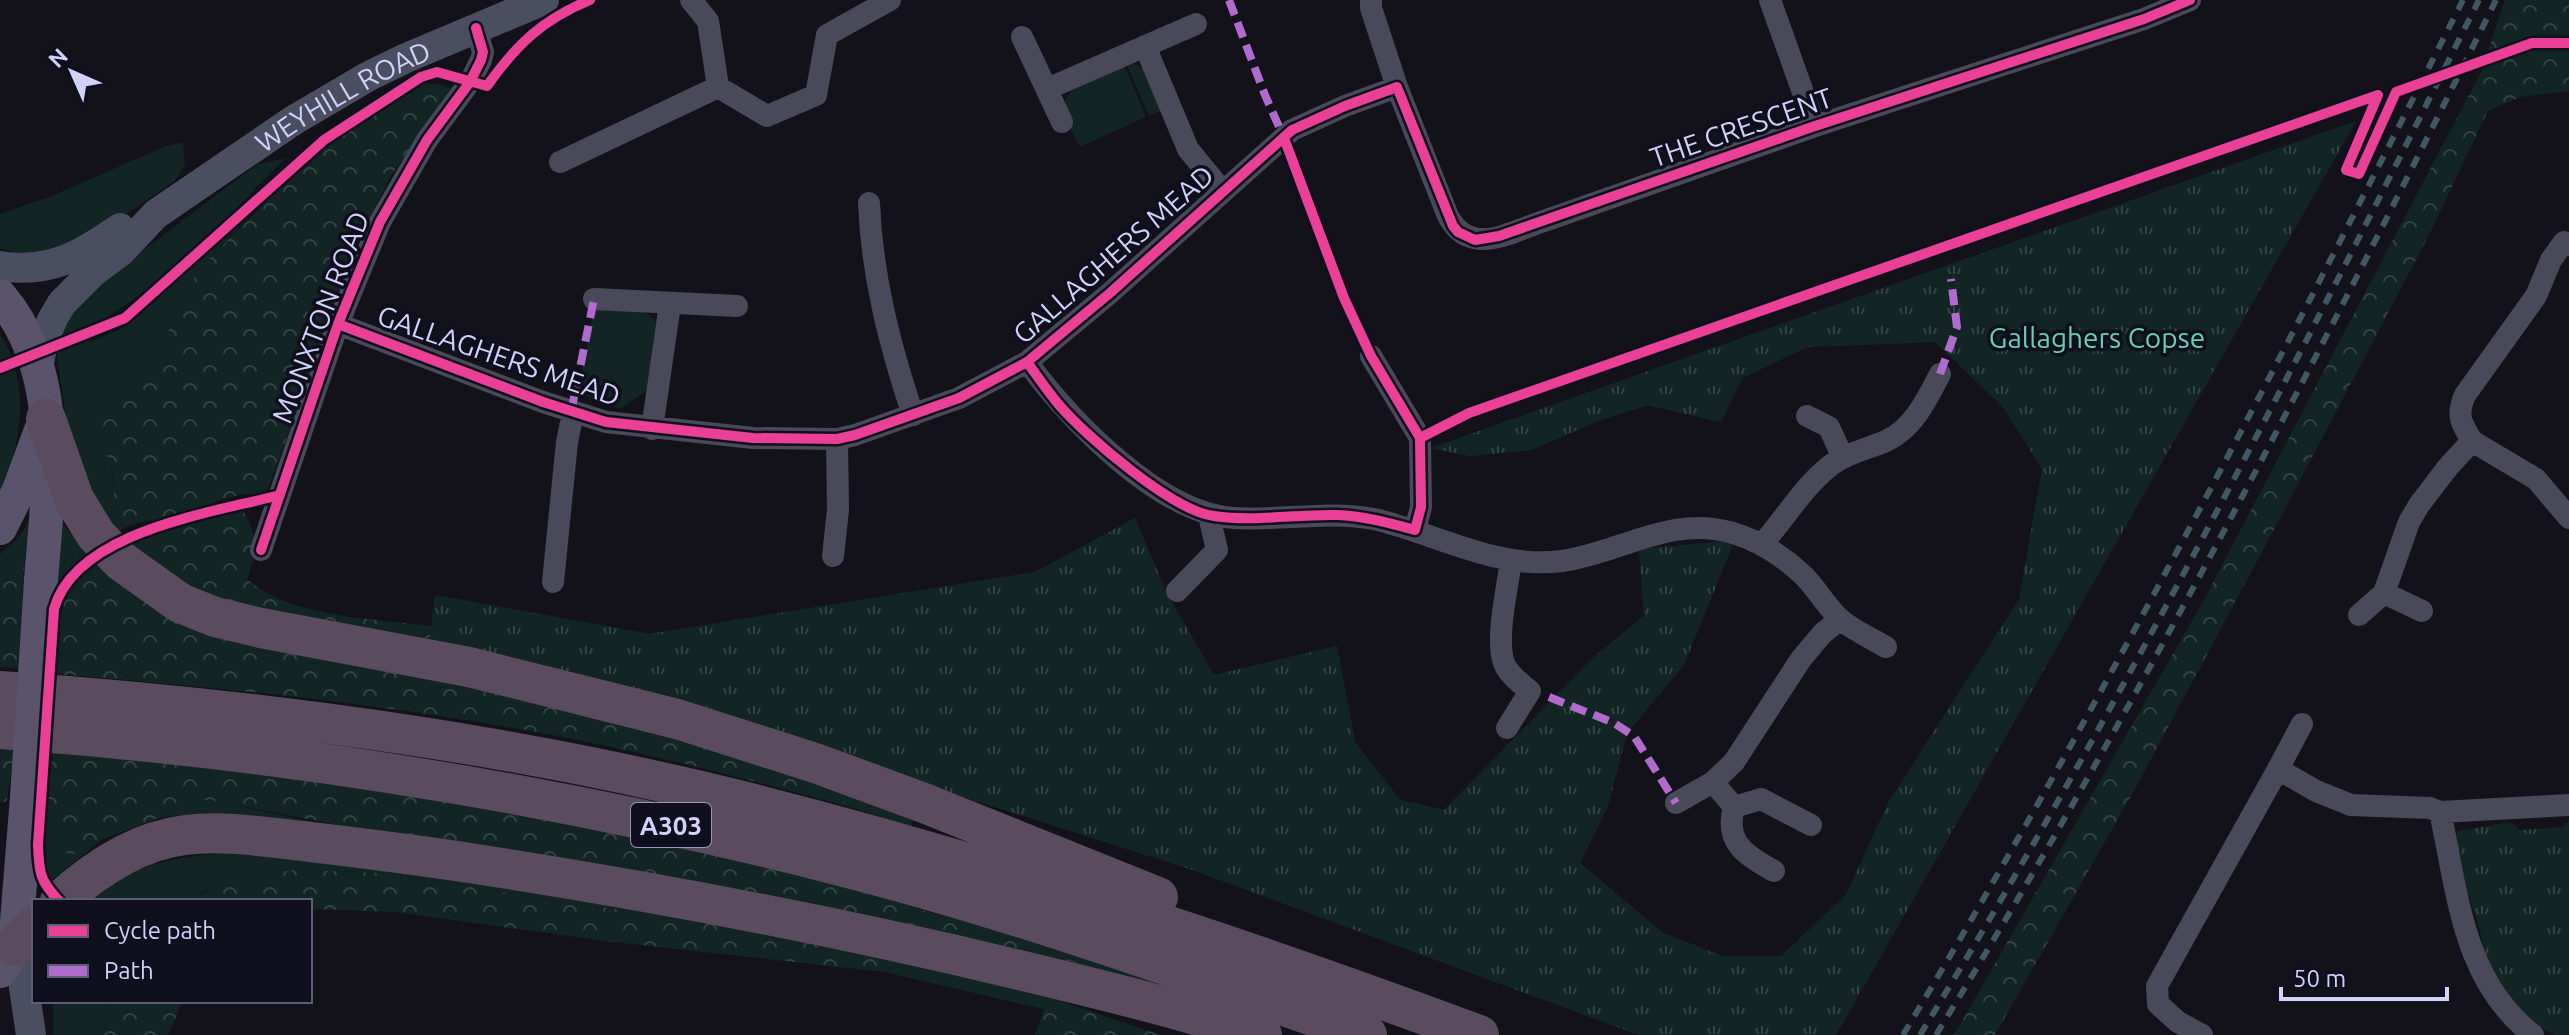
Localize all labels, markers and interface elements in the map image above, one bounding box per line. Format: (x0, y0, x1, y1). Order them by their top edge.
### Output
north arrow (32, 32, 112, 112)
street label: WEYHILL ROAD (249, 34, 435, 157)
text: N (43, 43, 72, 72)
street label: THE CRESCENT (1646, 81, 1837, 173)
street label: GALLAGHERS MEAD (1007, 159, 1219, 349)
street label: MONXTON ROAD (265, 207, 375, 427)
street label: GALLAGHERS MEAD (374, 299, 624, 411)
park label: Gallaghers Copse (1989, 322, 2205, 353)
road number: A303 (631, 803, 711, 847)
legend (32, 899, 312, 1003)
text: Cycle path (104, 917, 216, 944)
scale bar (2281, 951, 2447, 1001)
text: Path (104, 957, 154, 984)
text: 50 m (2293, 965, 2346, 992)

